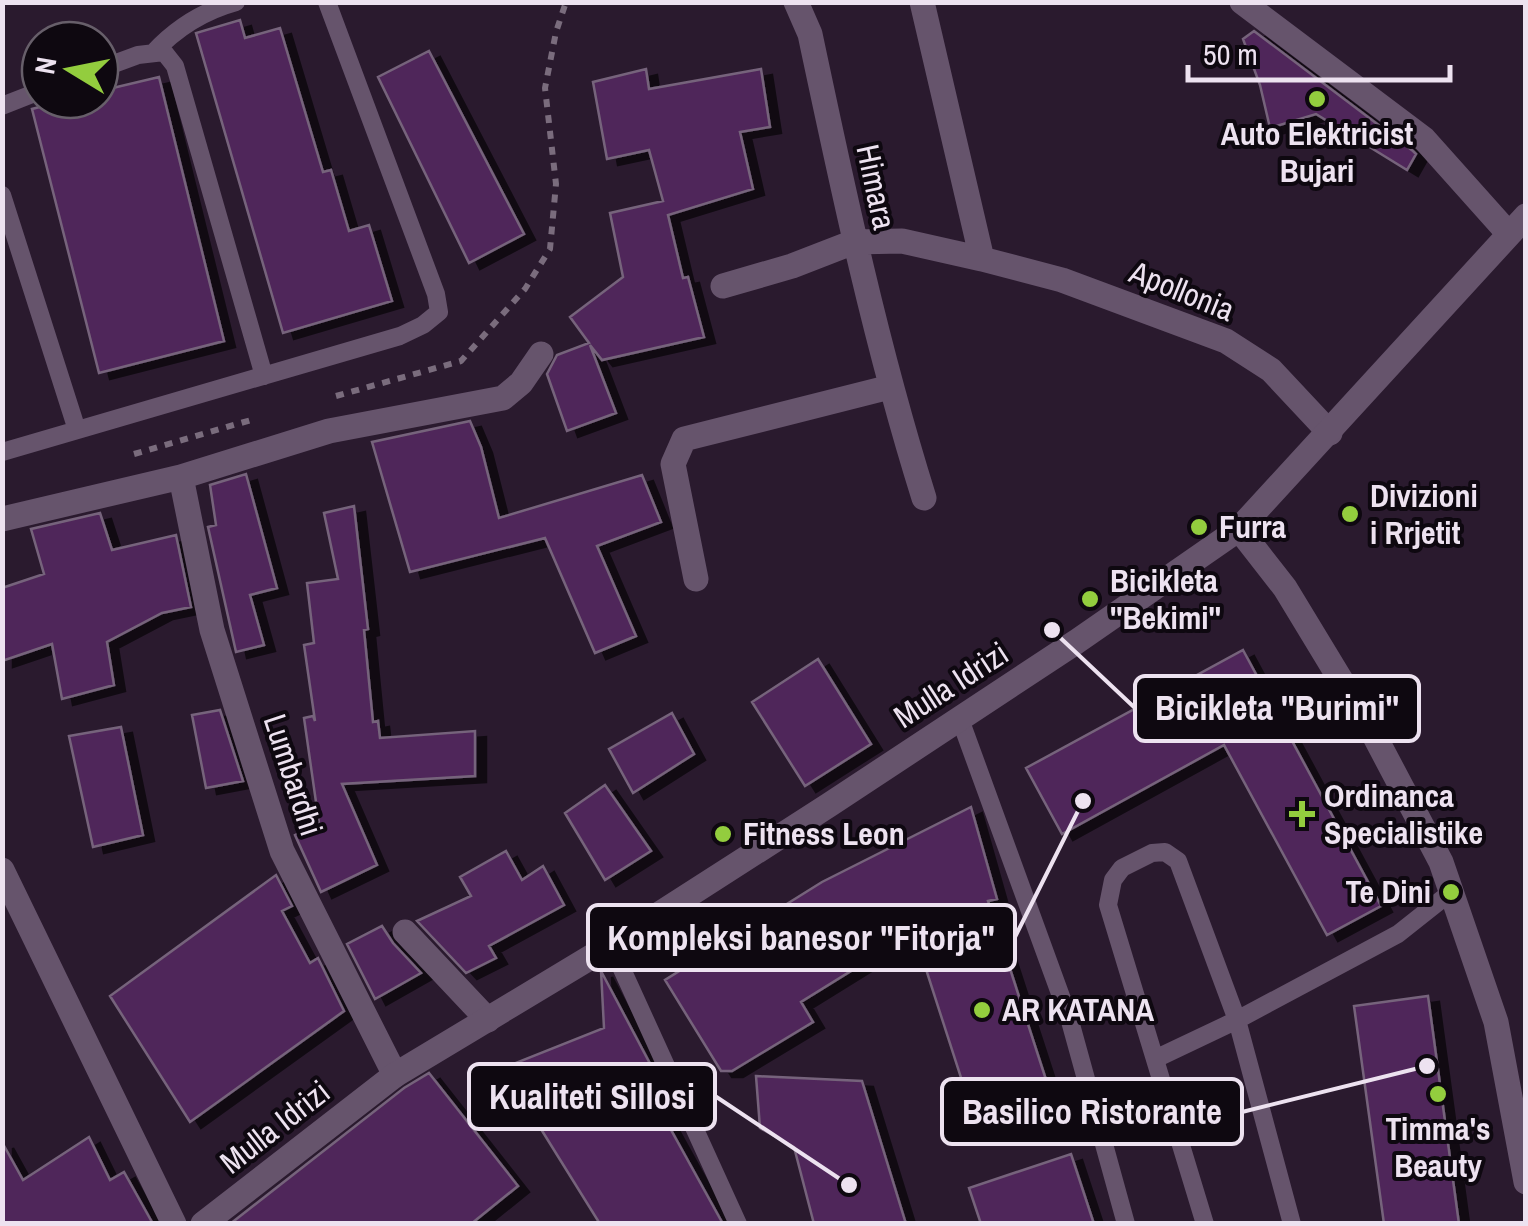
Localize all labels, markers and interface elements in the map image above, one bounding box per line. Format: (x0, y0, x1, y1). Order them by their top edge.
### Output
north arrow (20, 20, 120, 120)
scale bar (1188, 20, 1450, 82)
text: 50 m (1203, 34, 1258, 74)
text: N (25, 54, 66, 77)
marker: Auto Elektricist Bujari (1306, 88, 1328, 110)
place label: Auto Elektricist Bujari (1221, 112, 1414, 192)
street label: Himara (847, 140, 907, 234)
street label: Apollonia (1122, 250, 1241, 331)
place label: Divizioni i Rrjetit (1370, 474, 1478, 554)
marker: Divizioni i Rrjetit (1339, 503, 1361, 525)
place label: Furra (1219, 505, 1286, 548)
marker: Furra (1188, 516, 1210, 538)
place label: Bicikleta ''Bekimi'' (1110, 559, 1221, 639)
marker: Bicikleta ''Bekimi'' (1079, 588, 1101, 610)
street label: Mulla Idrizi (885, 632, 1016, 738)
callout: Bicikleta ''Burimi'' (1135, 676, 1419, 741)
text: Bicikleta ''Burimi'' (1155, 684, 1399, 731)
street label: Lumbardhi (254, 709, 333, 841)
place label: Ordinanca Specialistike (1324, 774, 1483, 854)
marker: Ordinanca Specialistike (1289, 801, 1315, 827)
place label: Fitness Leon (743, 812, 905, 855)
marker: Fitness Leon (712, 823, 734, 845)
place label: Te Dini (1345, 870, 1431, 913)
marker: Te Dini (1440, 881, 1462, 903)
callout: Kompleksi banesor "Fitorja" (588, 905, 1015, 970)
text: Kompleksi banesor "Fitorja" (607, 914, 995, 961)
place label: AR KATANA (1002, 988, 1154, 1031)
marker: AR KATANA (971, 999, 993, 1021)
callout: Kualiteti Sillosi (469, 1064, 715, 1129)
street label: Mulla Idrizi (211, 1070, 338, 1183)
text: Kualiteti Sillosi (489, 1073, 695, 1120)
callout: Basilico Ristorante (942, 1079, 1242, 1144)
marker: Timma's Beauty (1427, 1083, 1449, 1105)
text: Basilico Ristorante (962, 1088, 1222, 1135)
place label: Timma's Beauty (1386, 1107, 1490, 1187)

